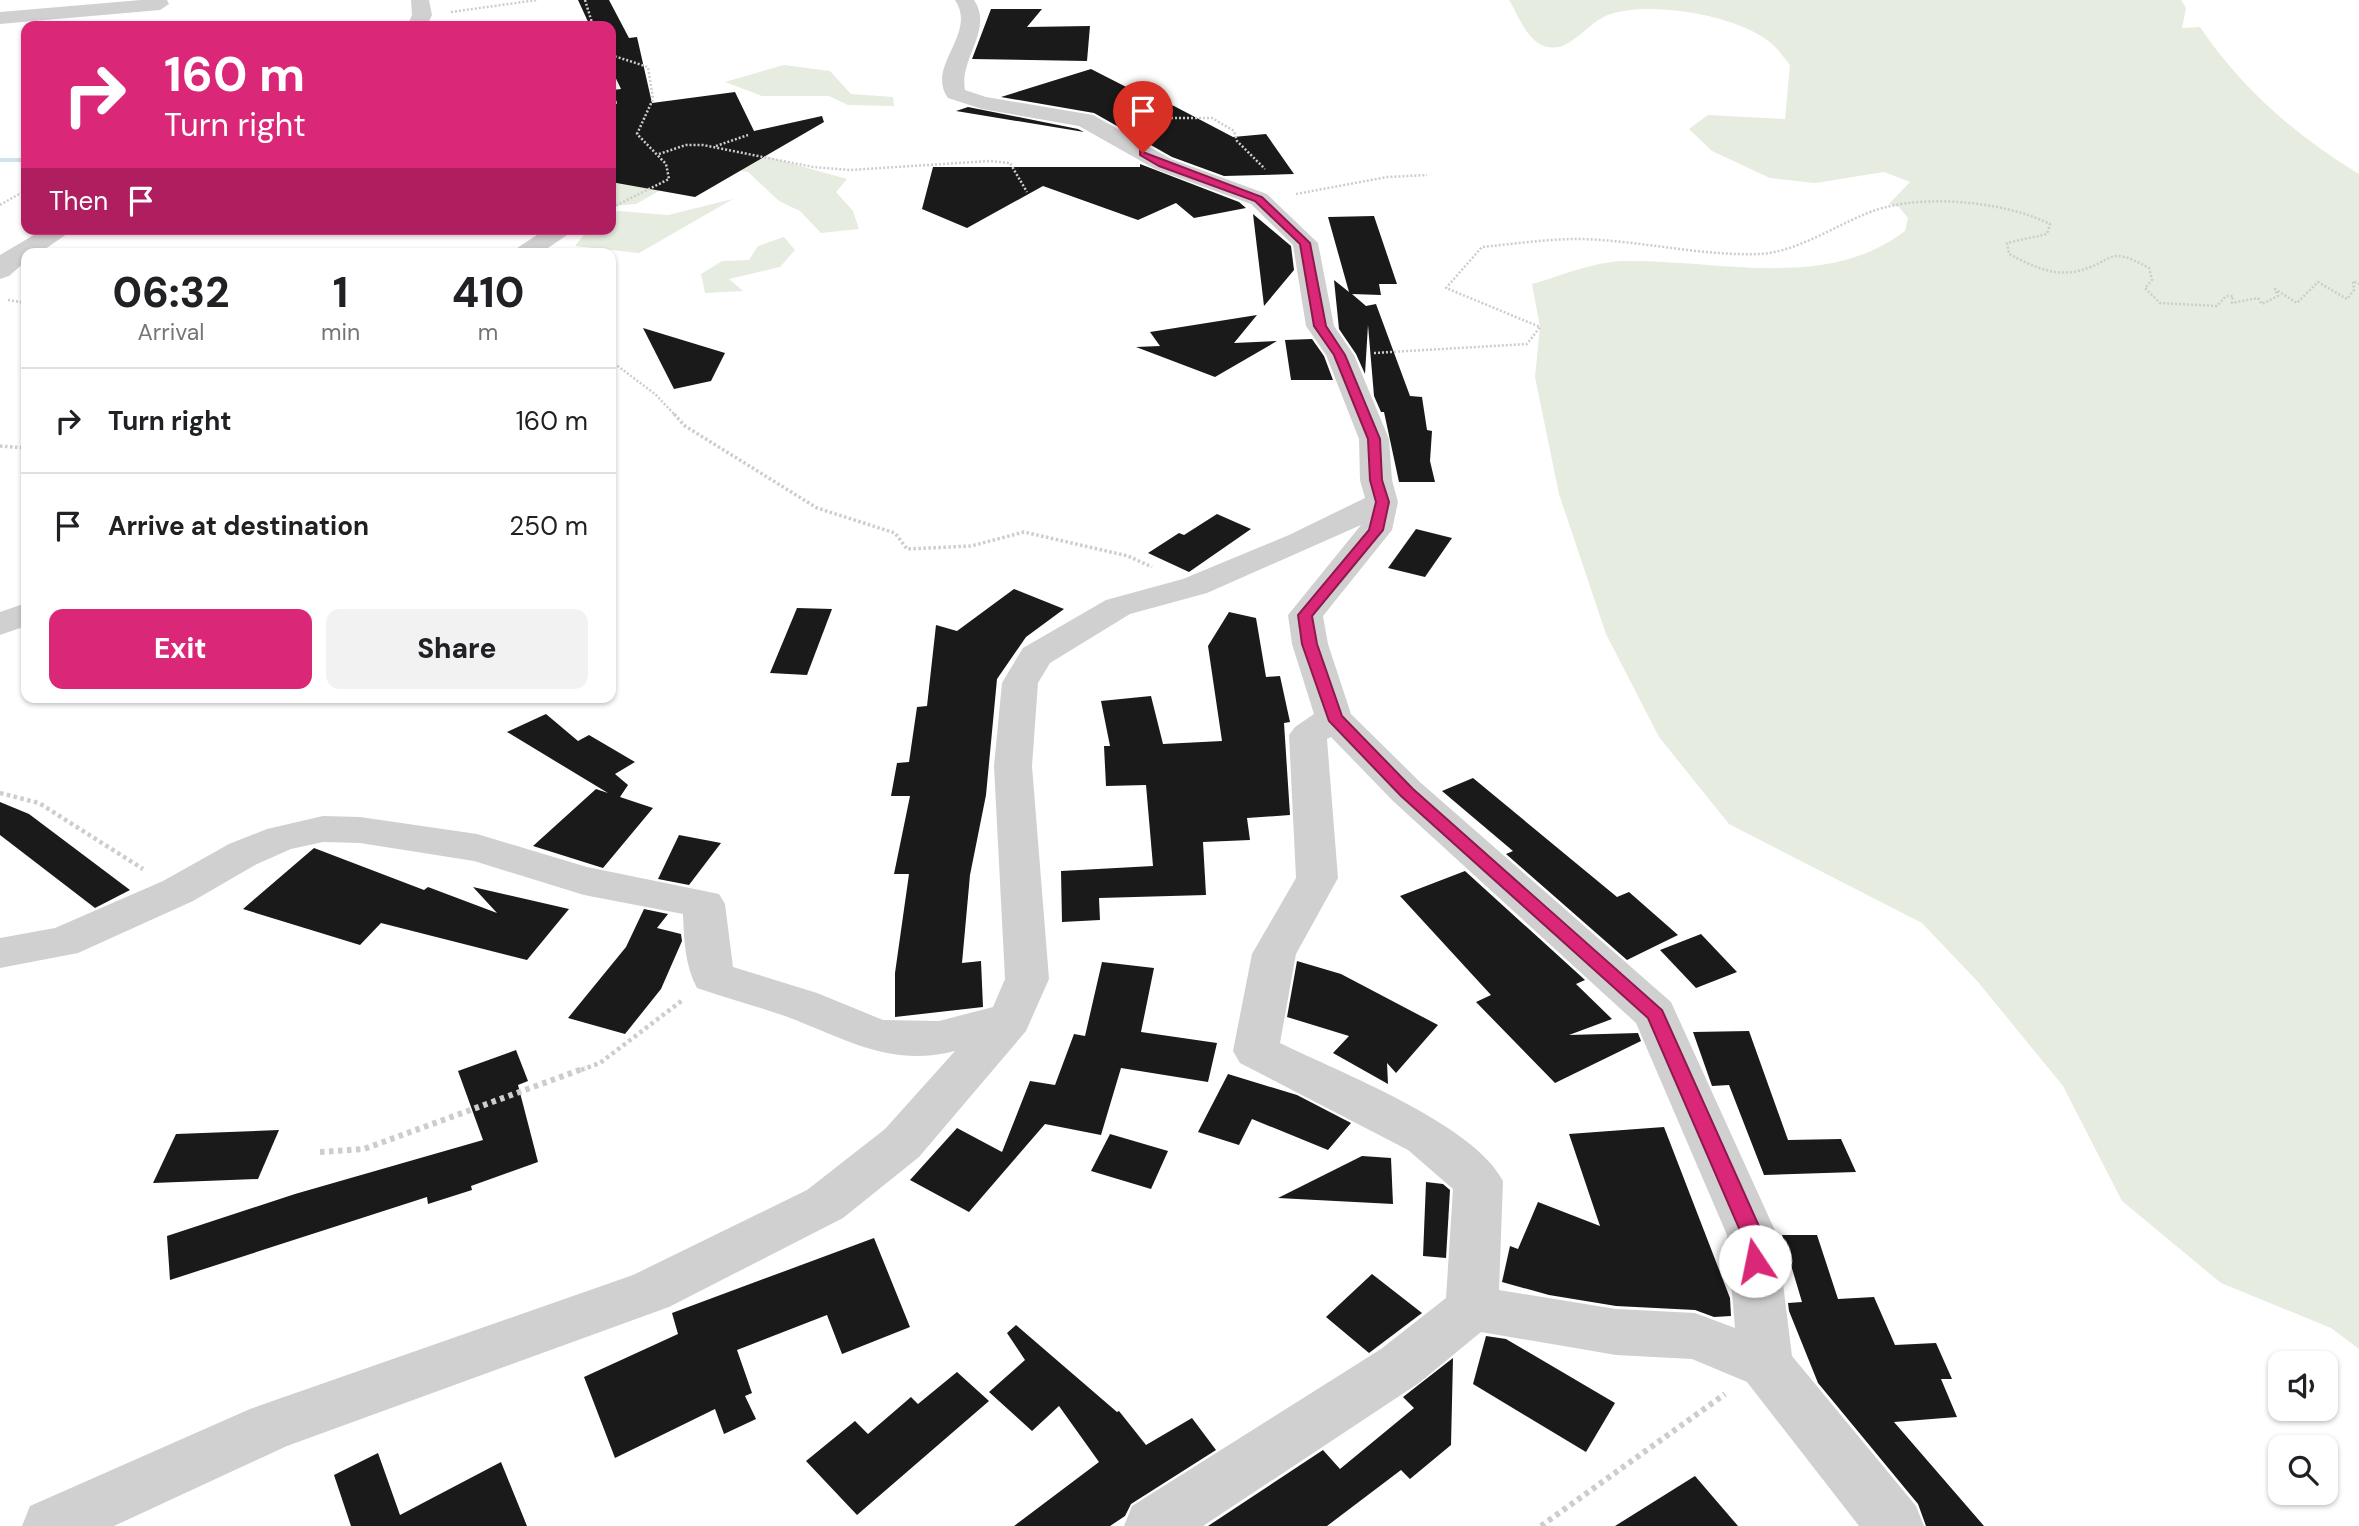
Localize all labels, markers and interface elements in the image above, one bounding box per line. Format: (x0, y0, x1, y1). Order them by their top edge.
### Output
text: 160 m (164, 42, 305, 106)
icon: right (49, 49, 140, 140)
pin (1113, 81, 1173, 153)
icon: arrive (1124, 92, 1162, 130)
text: Turn right (164, 104, 306, 146)
icon: arrive (122, 182, 160, 220)
text: Then (49, 184, 108, 218)
text: 06:32 (113, 265, 229, 320)
text: 1 (333, 265, 348, 320)
text: 410 (452, 265, 524, 320)
text: Arrival (137, 317, 204, 347)
text: min (321, 317, 360, 347)
text: m (478, 317, 498, 347)
icon: right (49, 402, 87, 440)
text: Turn right (108, 404, 232, 438)
text: 160 m (516, 404, 588, 438)
icon: arrive (49, 507, 87, 545)
text: Arrive at destination (108, 509, 369, 543)
text: 250 m (509, 509, 588, 543)
button: Exit (49, 609, 312, 689)
button: Share (326, 609, 588, 689)
position arrow (1718, 1224, 1792, 1298)
map controls (2268, 1351, 2338, 1505)
button: sound (2268, 1351, 2338, 1421)
button: search (2268, 1435, 2338, 1505)

